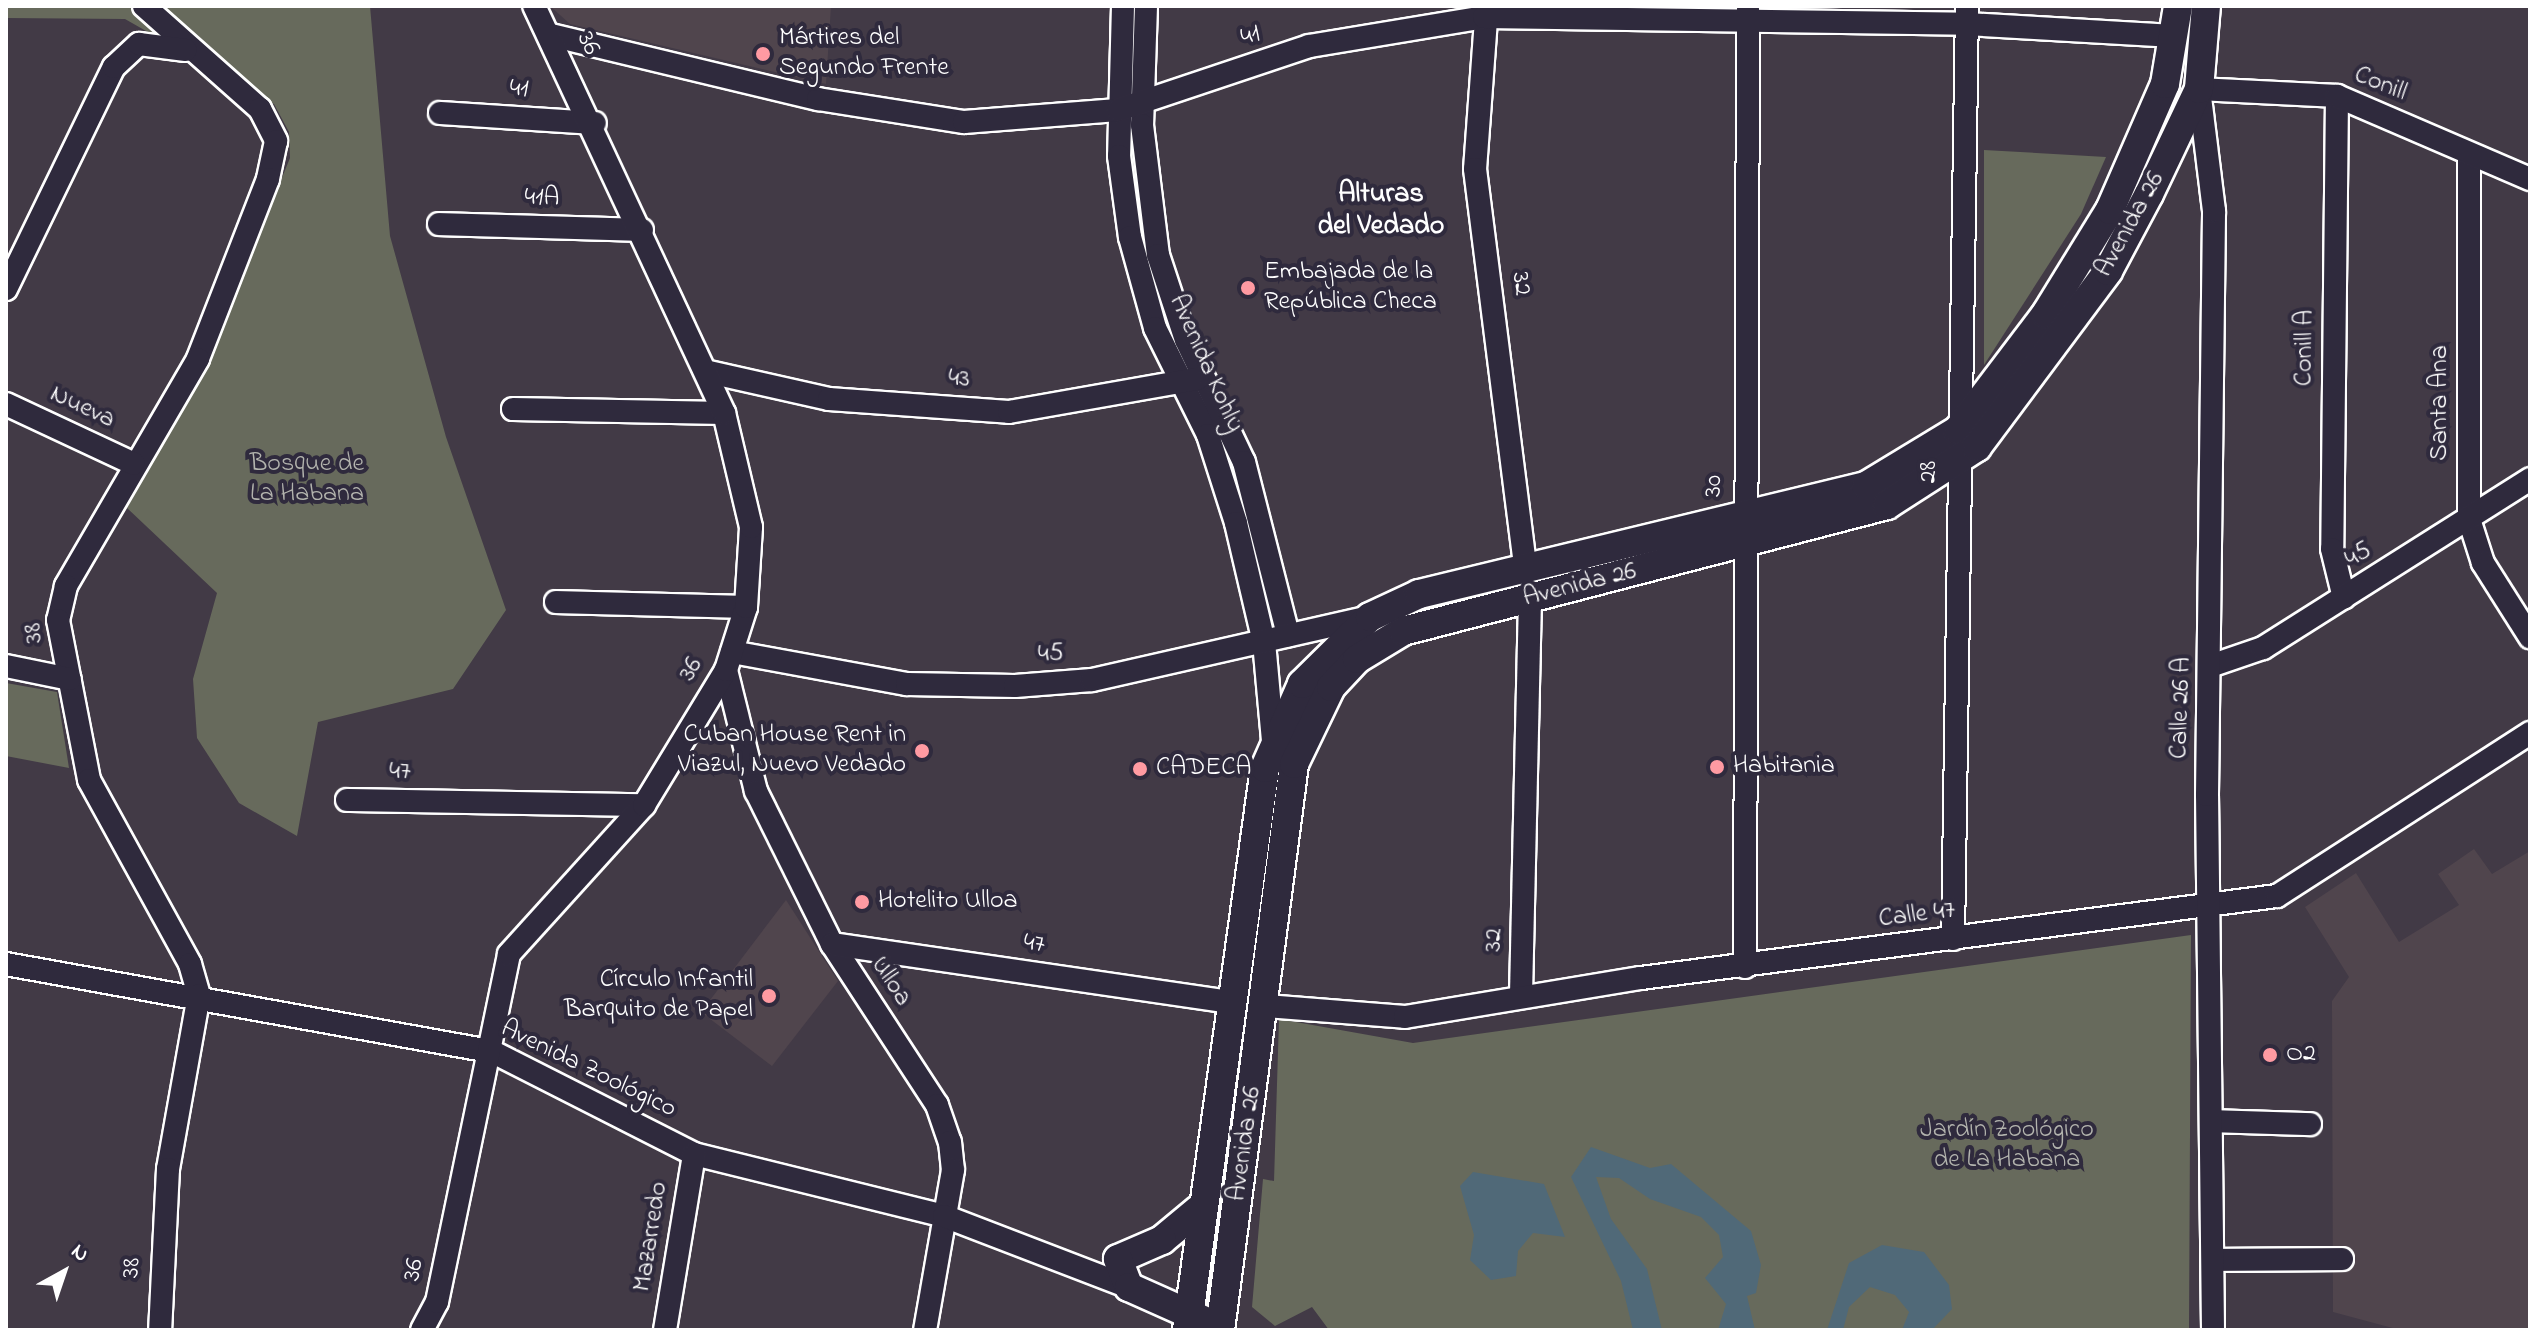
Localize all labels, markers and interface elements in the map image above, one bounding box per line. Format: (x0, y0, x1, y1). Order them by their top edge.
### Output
street label: 41 (1237, 19, 1265, 55)
place label: Mártires del Segundo Frente (779, 23, 949, 84)
street label: 36 (568, 27, 606, 61)
marker: Mártires del Segundo Frente (754, 45, 772, 63)
street label: Conill (2349, 60, 2411, 110)
street label: 41 (508, 74, 530, 106)
street label: Avenida 26 (2089, 167, 2173, 283)
district label: Alturas del Vedado (1318, 178, 1444, 244)
street label: 41A (524, 183, 560, 215)
place label: Embajada de la República Checa (1264, 257, 1437, 318)
street label: 32 (1503, 270, 1537, 298)
marker: Embajada de la República Checa (1239, 279, 1257, 297)
street label: Avenida Kohly (1161, 290, 1249, 438)
street label: Conill A (2290, 309, 2322, 387)
street label: Santa Ana (2425, 345, 2457, 461)
street label: 43 (947, 364, 971, 396)
street label: Nueva (45, 379, 119, 437)
park label: Bosque de La Habana (250, 449, 364, 510)
street label: 28 (1914, 461, 1946, 483)
street label: 30 (1699, 475, 1731, 497)
street label: 45 (2340, 536, 2378, 576)
street label: Avenida 26 (1520, 557, 1640, 615)
street label: 38 (19, 621, 51, 645)
street label: 45 (1037, 638, 1065, 672)
street label: 36 (673, 653, 711, 687)
street label: Calle 26 A (2165, 656, 2199, 760)
place label: Cuban House Rent in Viazul, Nuevo Vedado (678, 720, 906, 782)
marker: Cuban House Rent in Viazul, Nuevo Vedado (913, 742, 931, 760)
place label: Habitania (1733, 751, 1835, 783)
place label: CADECA (1156, 753, 1251, 785)
street label: 47 (389, 757, 411, 789)
marker: Habitania (1708, 758, 1726, 776)
marker: CADECA (1131, 760, 1149, 778)
place label: Hotelito Ulloa (878, 886, 1018, 918)
marker: Hotelito Ulloa (853, 893, 871, 911)
street label: Calle 47 (1877, 896, 1957, 936)
street label: 47 (1021, 928, 1047, 962)
street label: 32 (1479, 928, 1511, 952)
street label: Ulloa (863, 951, 917, 1013)
place label: Círculo Infantil Barquito de Papel (564, 965, 753, 1026)
marker: Círculo Infantil Barquito de Papel (760, 987, 778, 1005)
street label: Avenida Zoológico (495, 1014, 681, 1126)
place label: O2 (2286, 1039, 2316, 1071)
marker: O2 (2261, 1046, 2279, 1064)
street label: Avenida 26 (1223, 1085, 1269, 1203)
park label: Jardín Zoológico de La Habana (1920, 1115, 2094, 1176)
street label: Mazarredo (628, 1180, 676, 1294)
north arrow (24, 1232, 104, 1312)
text: N (63, 1237, 95, 1271)
street label: 36 (397, 1256, 433, 1284)
street label: 38 (117, 1257, 149, 1279)

